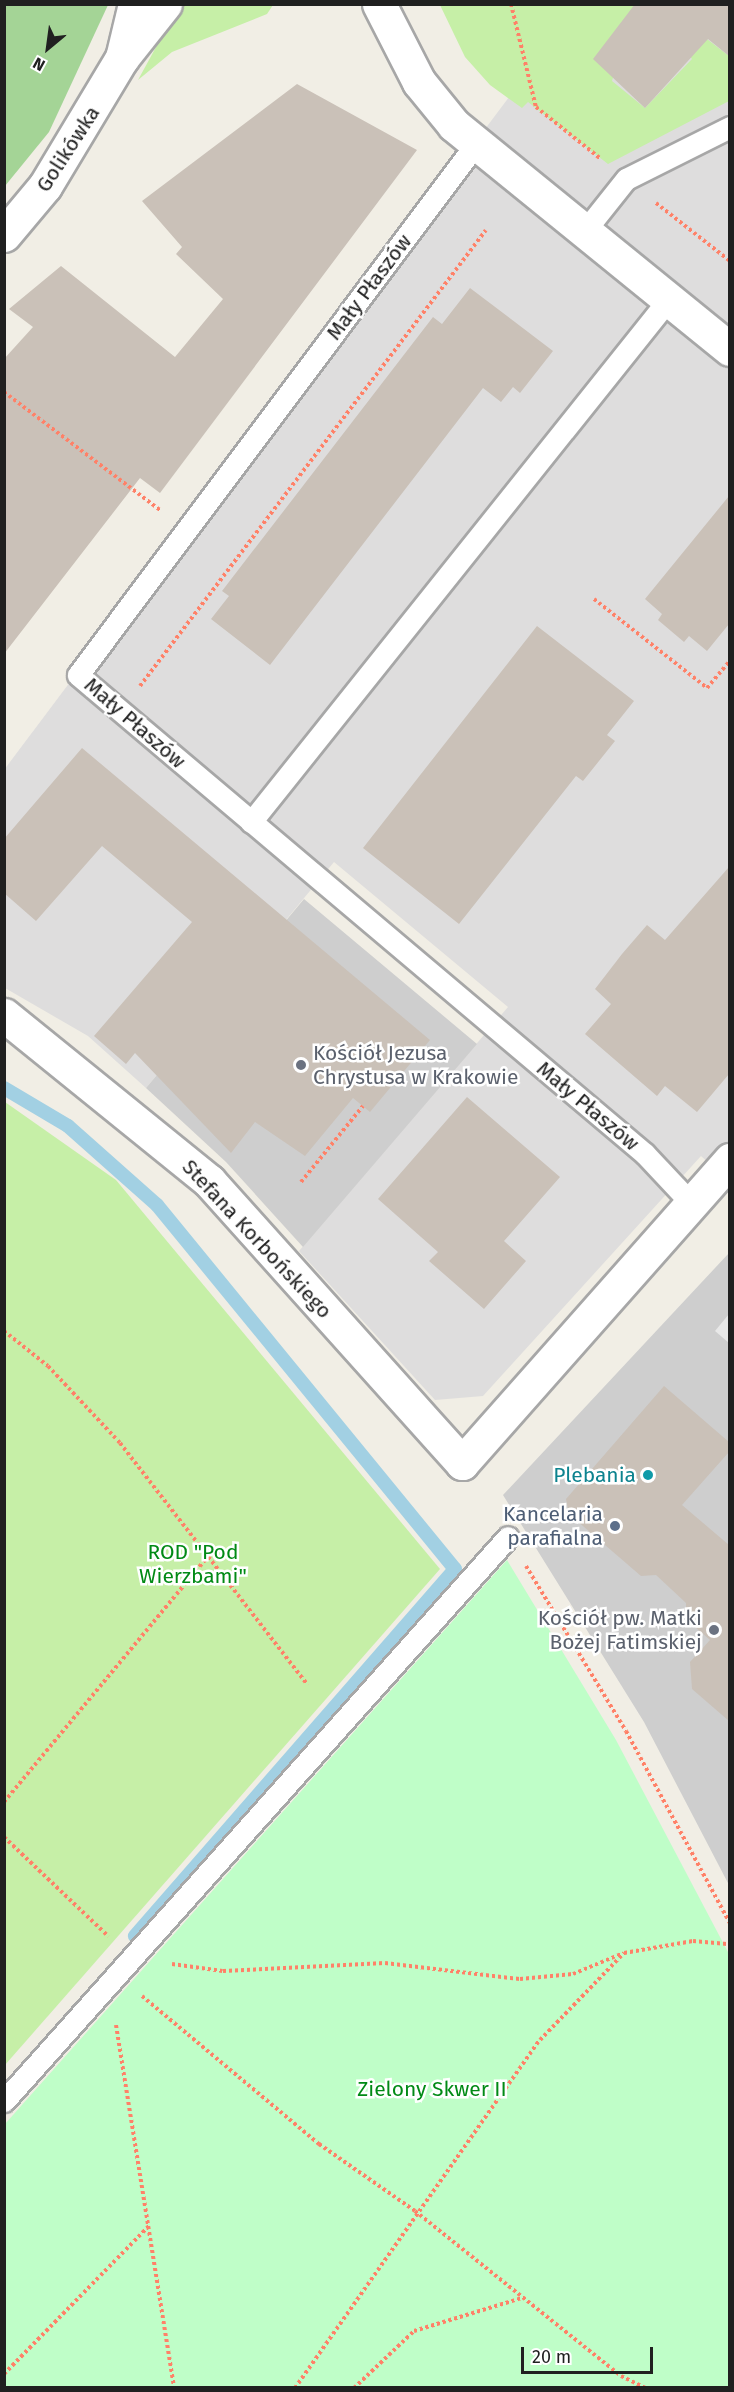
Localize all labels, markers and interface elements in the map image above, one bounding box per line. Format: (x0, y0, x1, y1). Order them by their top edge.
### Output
north arrow (18, 18, 78, 78)
text: N (30, 53, 48, 75)
street label: Golikówka (31, 101, 105, 197)
street label: Mały Płaszów (321, 229, 417, 345)
street label: Mały Płaszów (79, 672, 191, 774)
place label: Kościół Jezusa Chrystusa w Krakowie (313, 1040, 518, 1090)
street label: Mały Płaszów (532, 1056, 644, 1156)
marker: Kościół Jezusa Chrystusa w Krakowie (294, 1058, 308, 1072)
street label: Stefana Korbońskiego (177, 1154, 337, 1324)
place label: Plebania (553, 1462, 636, 1488)
marker: Plebania (641, 1468, 655, 1482)
place label: Kancelaria parafialna (503, 1501, 603, 1551)
marker: Kancelaria parafialna (608, 1519, 622, 1533)
park label: ROD "Pod Wierzbami" (139, 1539, 247, 1589)
place label: Kościół pw. Matki Bożej Fatimskiej (538, 1605, 702, 1655)
marker: Kościół pw. Matki Bożej Fatimskiej (707, 1623, 721, 1637)
park label: Zielony Skwer II (357, 2076, 507, 2102)
scale bar (524, 2335, 656, 2373)
text: 20 m (532, 2346, 571, 2368)

